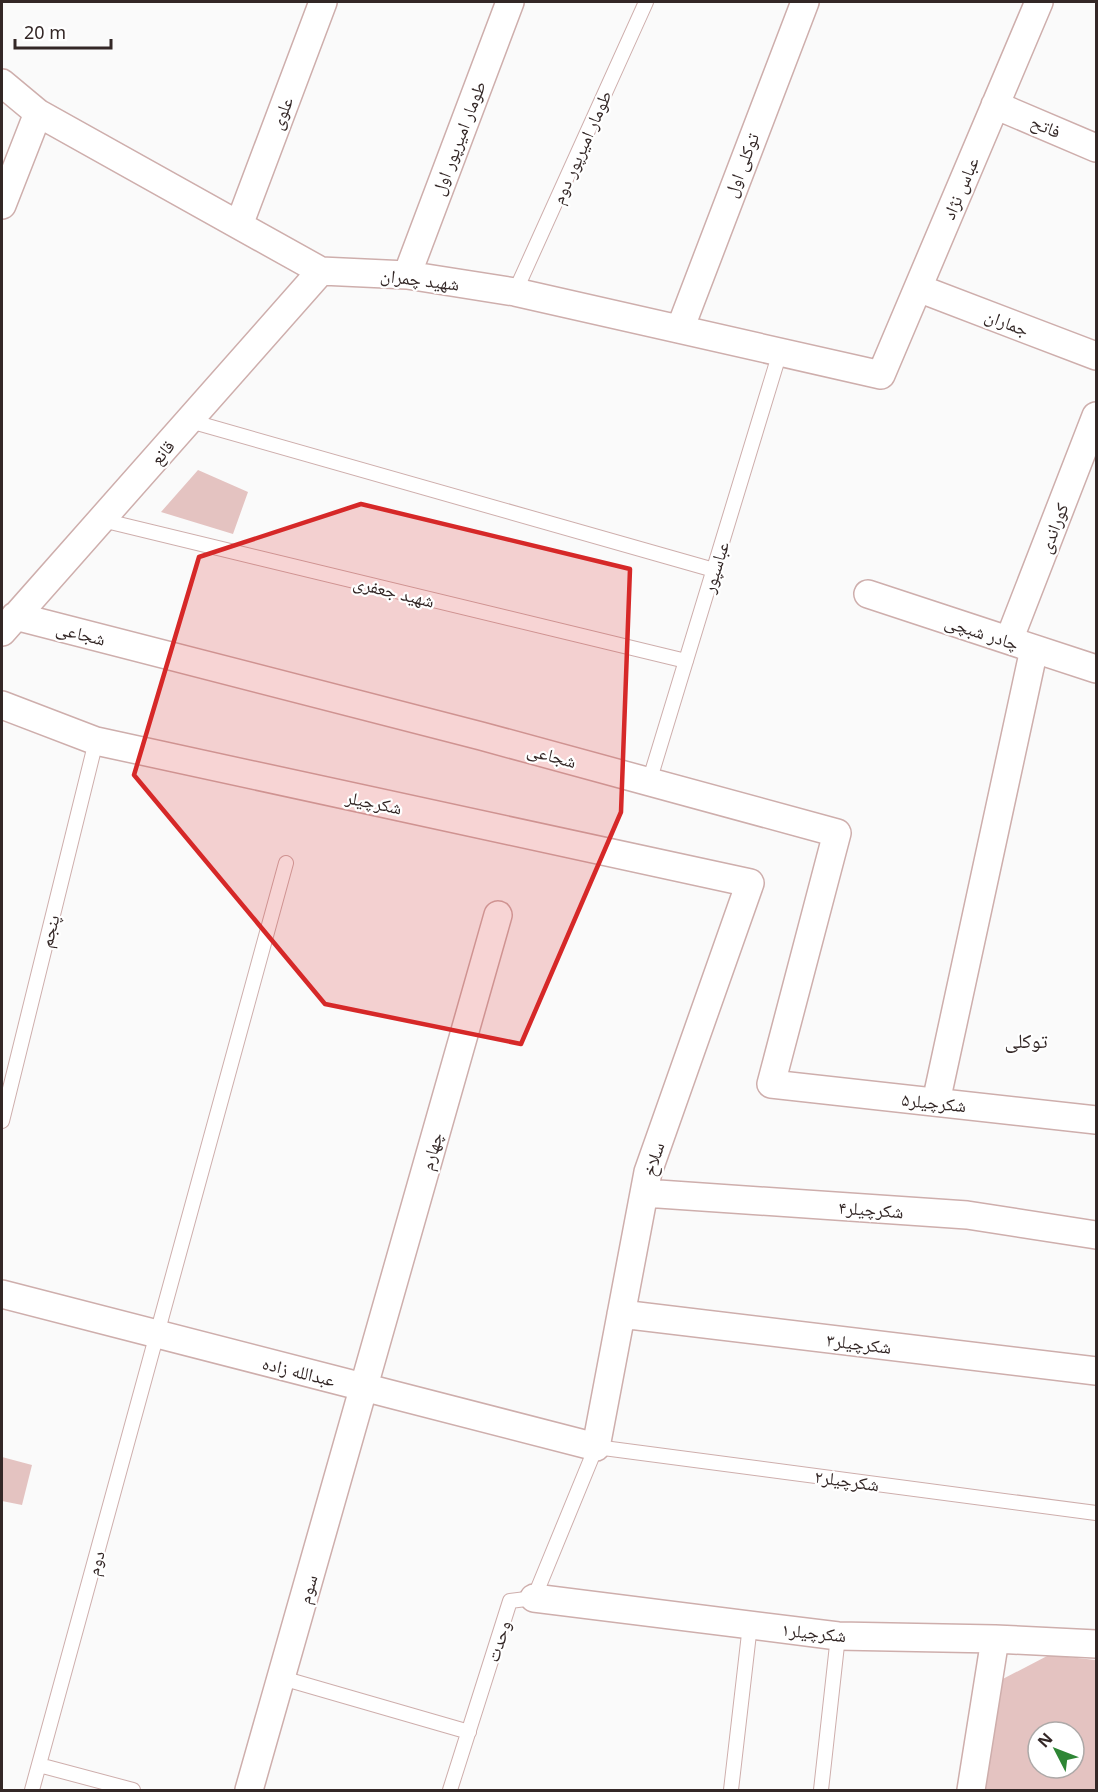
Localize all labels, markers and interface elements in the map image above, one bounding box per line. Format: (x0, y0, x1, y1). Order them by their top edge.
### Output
scale bar (15, 12, 111, 50)
text: 20 m (24, 20, 66, 44)
street label: طومار امیرپور اول (425, 77, 491, 199)
street label: طومار امیرپور دوم (545, 86, 618, 208)
street label: علوی (264, 93, 298, 133)
street label: فاتح (1027, 109, 1065, 144)
street label: توکلی اول (718, 129, 764, 201)
street label: عباس نژاد (936, 153, 984, 223)
street label: شهید چمران (379, 262, 461, 296)
street label: جماران (982, 303, 1032, 341)
street label: قانع (145, 434, 180, 470)
street label: کوراندی (1033, 499, 1074, 556)
street label: عباسپور (696, 538, 734, 597)
street label: شهید جعفری (351, 569, 437, 613)
street label: چادر شبچی (942, 609, 1022, 655)
street label: شجاعی (54, 615, 108, 651)
street label: شجاعی (525, 737, 579, 773)
street label: شکرچیلر (343, 784, 404, 820)
street label: پنجم (33, 912, 66, 950)
district label: توکلی (1004, 1027, 1048, 1054)
street label: شکرچیلر۵ (900, 1087, 968, 1117)
street label: چهارم (414, 1129, 449, 1173)
street label: سلاخ (637, 1139, 670, 1179)
street label: شکرچیلر۴ (838, 1195, 904, 1223)
street label: شکرچیلر۳ (825, 1327, 893, 1359)
street label: عبدالله زاده (260, 1350, 338, 1392)
street label: شکرچیلر۲ (813, 1464, 881, 1496)
street label: دوم (80, 1548, 111, 1578)
street label: سوم (291, 1572, 324, 1607)
street label: وحدت (480, 1617, 516, 1665)
street label: شکرچیلر۱ (780, 1617, 848, 1647)
north arrow (1026, 1720, 1086, 1780)
text: N (1032, 1728, 1057, 1752)

